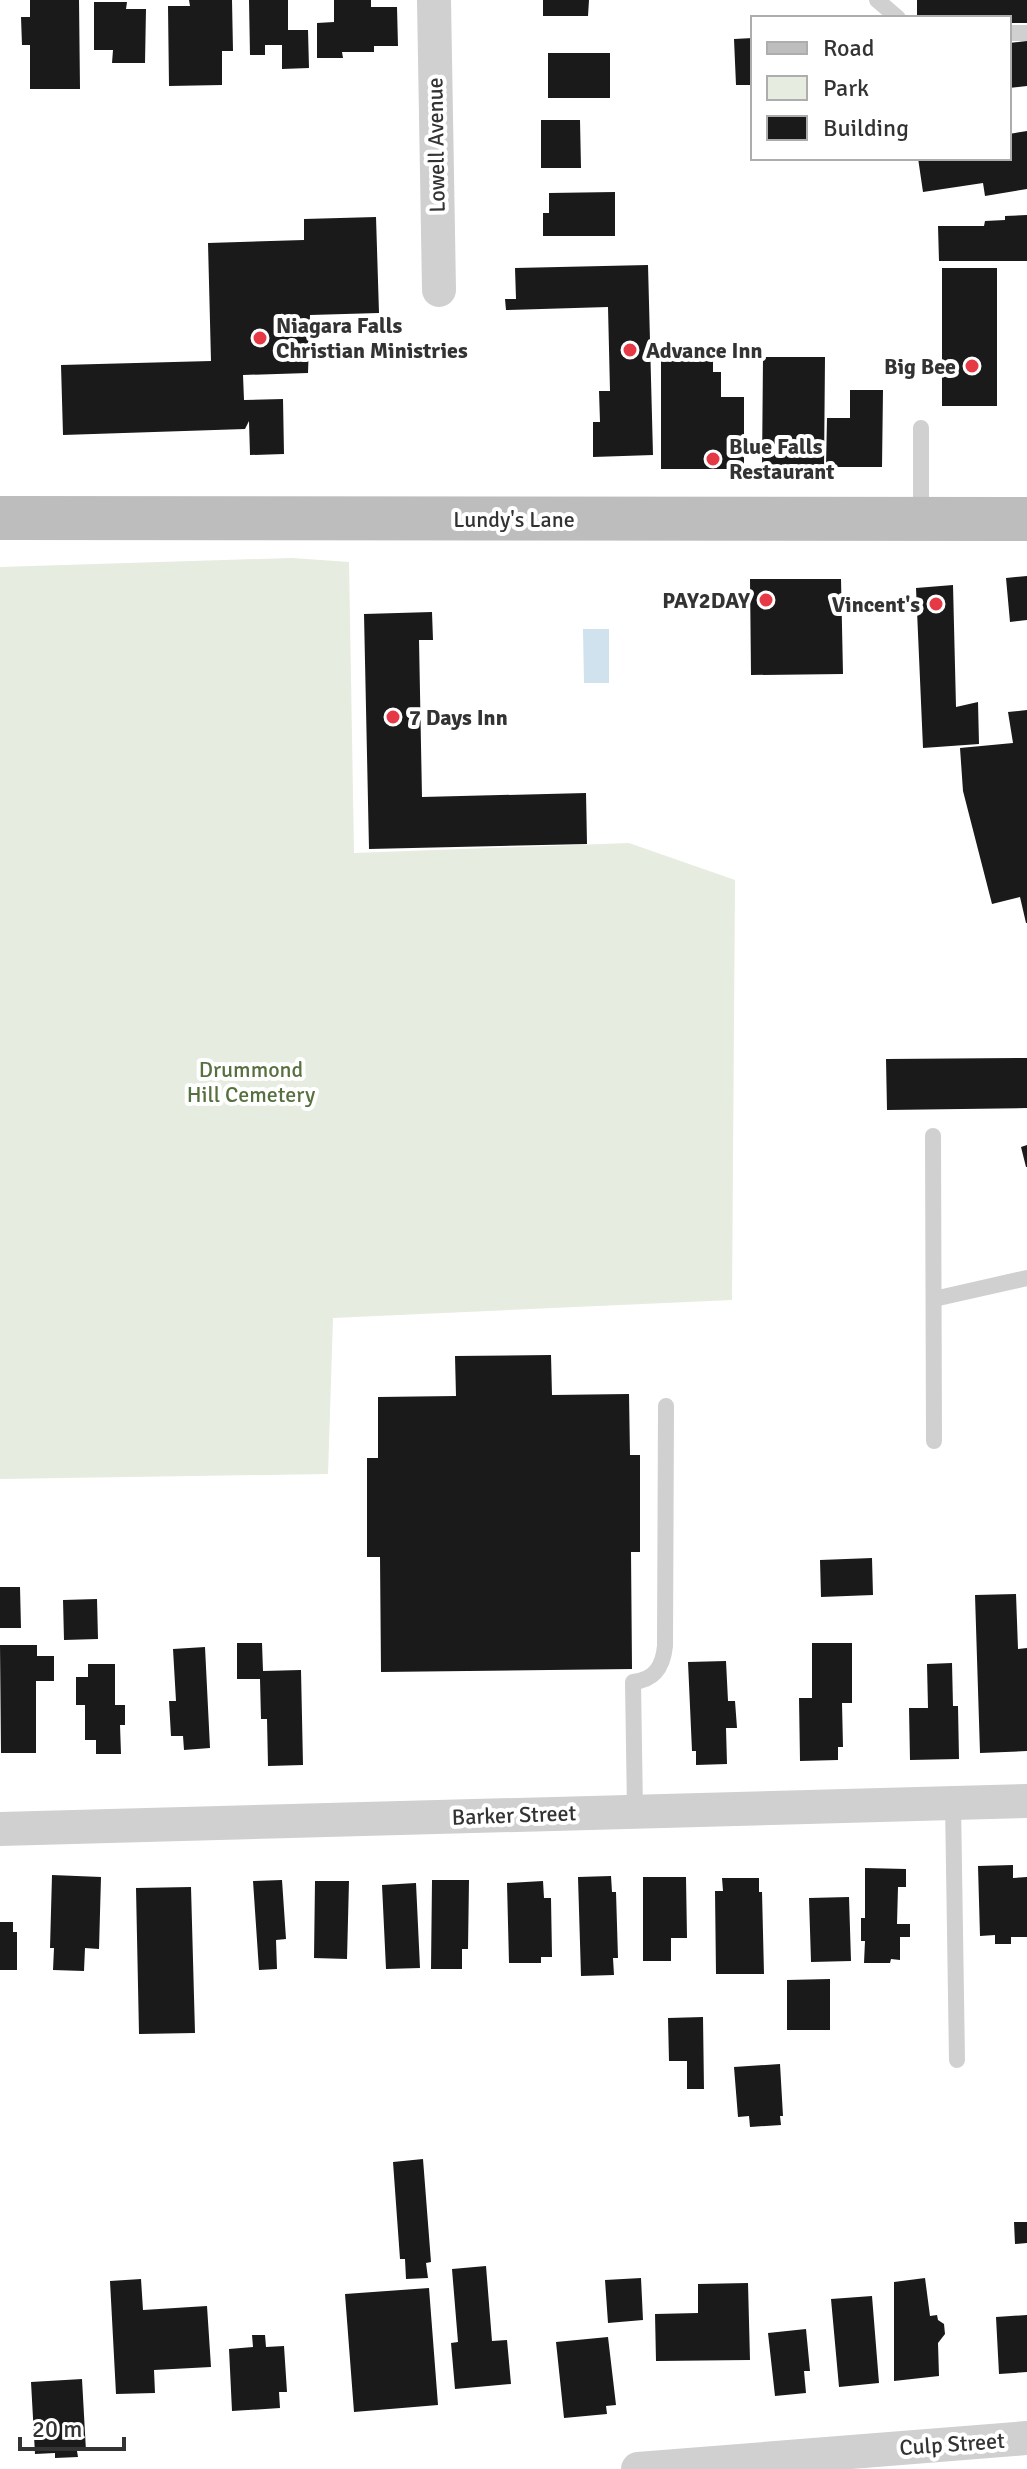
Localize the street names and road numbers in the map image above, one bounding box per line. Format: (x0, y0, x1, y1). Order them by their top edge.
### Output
street label: Lowell Avenue (421, 77, 451, 213)
street label: Lundy's Lane (453, 506, 575, 533)
street label: Barker Street (451, 1799, 577, 1831)
street label: Culp Street (898, 2427, 1006, 2461)

